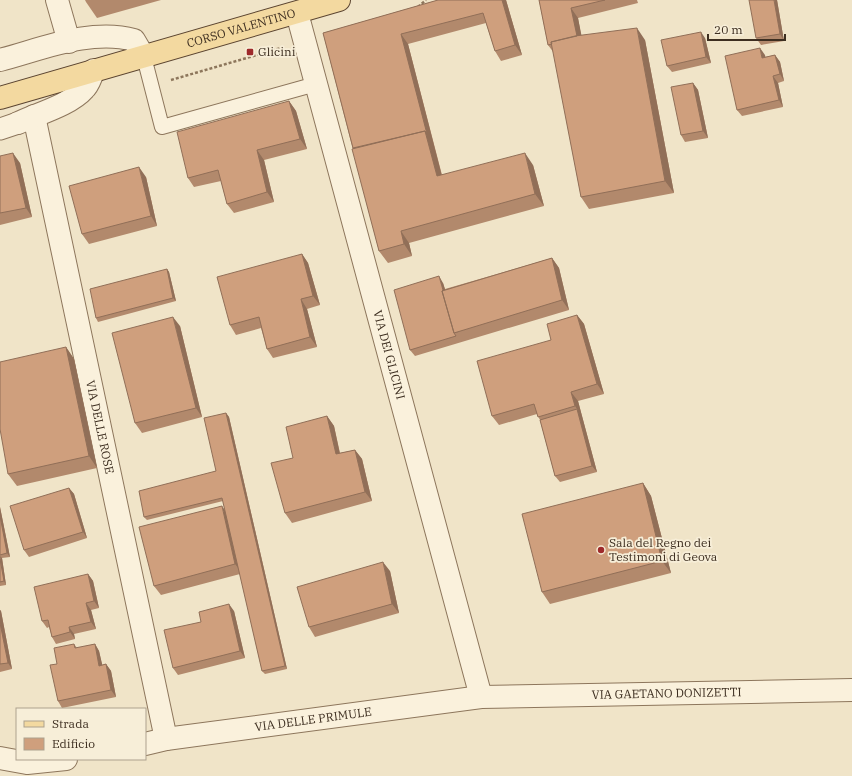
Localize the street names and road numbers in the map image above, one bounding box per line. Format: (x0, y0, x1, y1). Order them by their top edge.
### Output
street label: CORSO VALENTINO (185, 5, 297, 51)
street label: VIA DEI GLICINI (370, 308, 409, 401)
street label: VIA DELLE ROSE (83, 379, 118, 475)
street label: VIA GAETANO DONIZETTI (591, 684, 742, 702)
street label: VIA DELLE PRIMULE (254, 704, 373, 734)

